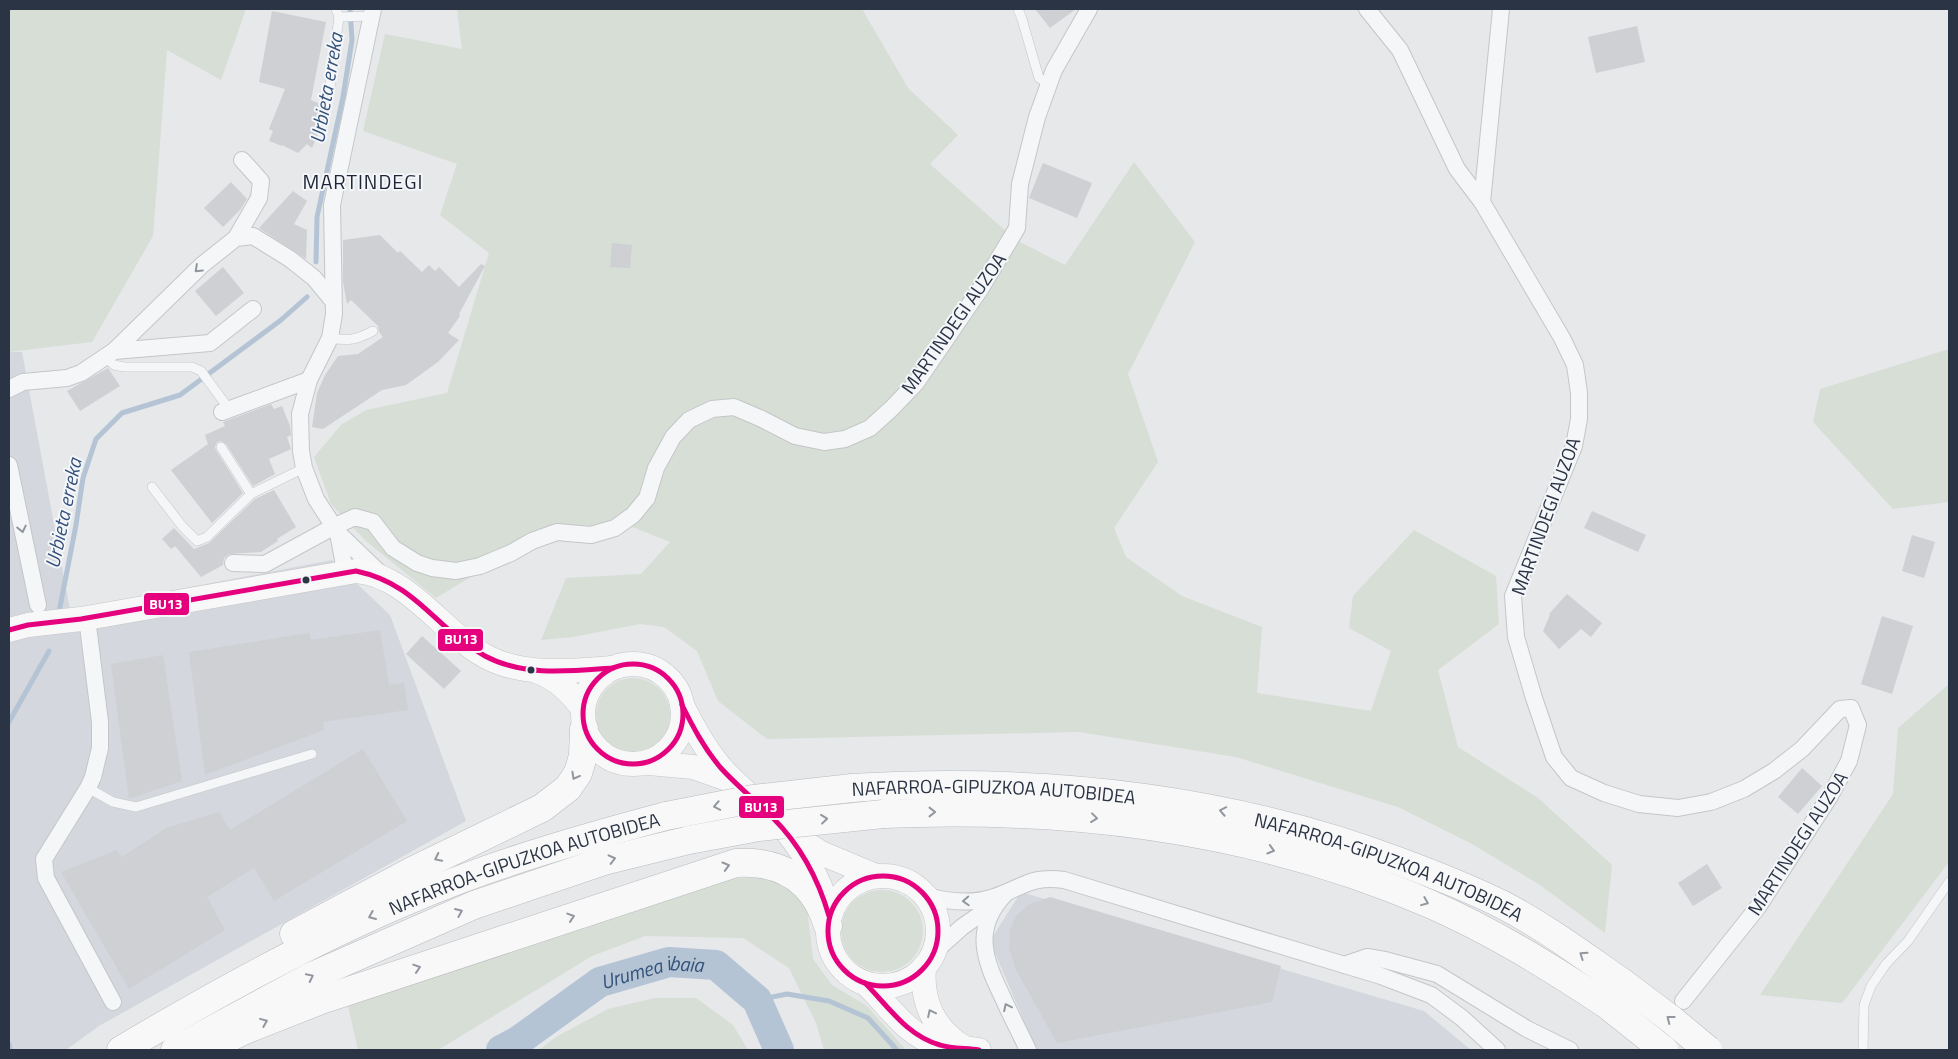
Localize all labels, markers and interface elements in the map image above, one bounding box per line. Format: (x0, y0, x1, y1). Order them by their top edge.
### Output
water label: Urbieta erreka (301, 29, 351, 146)
district label: MARTINDEGI (303, 166, 423, 197)
street label: MARTINDEGI AUZOA (893, 246, 1013, 400)
one-way arrow (195, 263, 204, 272)
street label: MARTINDEGI AUZOA (1503, 433, 1587, 599)
water label: Urbieta erreka (36, 454, 90, 571)
one-way arrow (17, 525, 27, 534)
unlabelled marker (301, 575, 311, 585)
line badge: BU13 (143, 592, 190, 616)
text: BU13 (149, 593, 183, 614)
line badge: BU13 (437, 628, 484, 652)
text: BU13 (444, 628, 478, 649)
unlabelled marker (526, 665, 536, 675)
street label: MARTINDEGI AUZOA (1739, 765, 1855, 921)
street label: NAFARROA-GIPUZKOA AUTOBIDEA (851, 770, 1138, 811)
one-way arrow (571, 771, 581, 780)
line badge: BU13 (738, 795, 785, 819)
text: BU13 (744, 796, 778, 817)
one-way arrow (713, 801, 722, 811)
street label: NAFARROA-GIPUZKOA AUTOBIDEA (384, 804, 663, 922)
street label: NAFARROA-GIPUZKOA AUTOBIDEA (1252, 804, 1529, 928)
one-way arrow (1219, 806, 1228, 817)
one-way arrow (928, 807, 936, 818)
one-way arrow (1090, 812, 1098, 823)
one-way arrow (820, 814, 828, 825)
one-way arrow (1267, 844, 1275, 854)
one-way arrow (434, 852, 443, 862)
one-way arrow (608, 854, 617, 865)
one-way arrow (721, 861, 729, 871)
one-way arrow (962, 896, 970, 907)
one-way arrow (1420, 896, 1429, 906)
one-way arrow (454, 907, 463, 918)
one-way arrow (368, 910, 377, 921)
one-way arrow (567, 912, 575, 922)
water label: Urumea ibaia (597, 946, 706, 997)
one-way arrow (1579, 952, 1588, 961)
one-way arrow (413, 964, 421, 974)
one-way arrow (305, 973, 314, 983)
one-way arrow (1003, 1003, 1013, 1012)
one-way arrow (927, 1010, 937, 1019)
one-way arrow (1667, 1016, 1676, 1024)
one-way arrow (259, 1018, 268, 1029)

